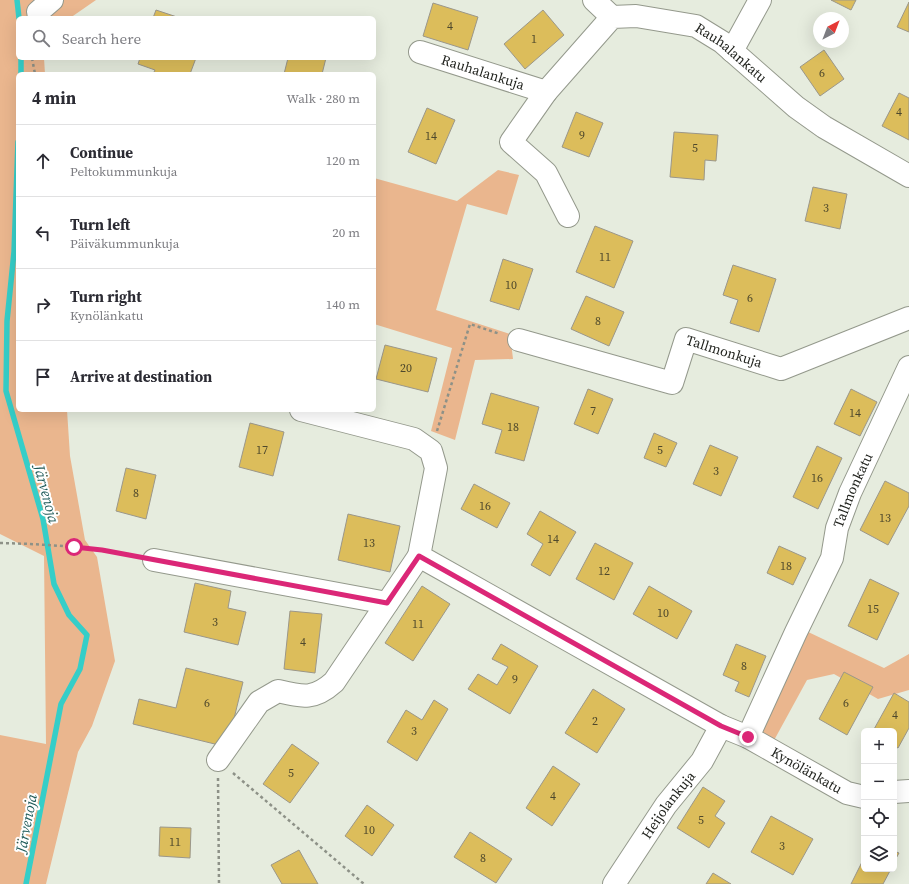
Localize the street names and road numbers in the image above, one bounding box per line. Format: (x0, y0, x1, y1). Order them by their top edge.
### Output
street label: Rauhalankatu (691, 18, 772, 87)
street label: Rauhalankuja (439, 49, 528, 95)
street label: Tallmonkuja (683, 330, 766, 373)
street label: Tallmonkatu (828, 449, 877, 531)
street label: Kynölänkatu (767, 742, 846, 798)
street label: Heijolankuja (636, 766, 700, 843)

